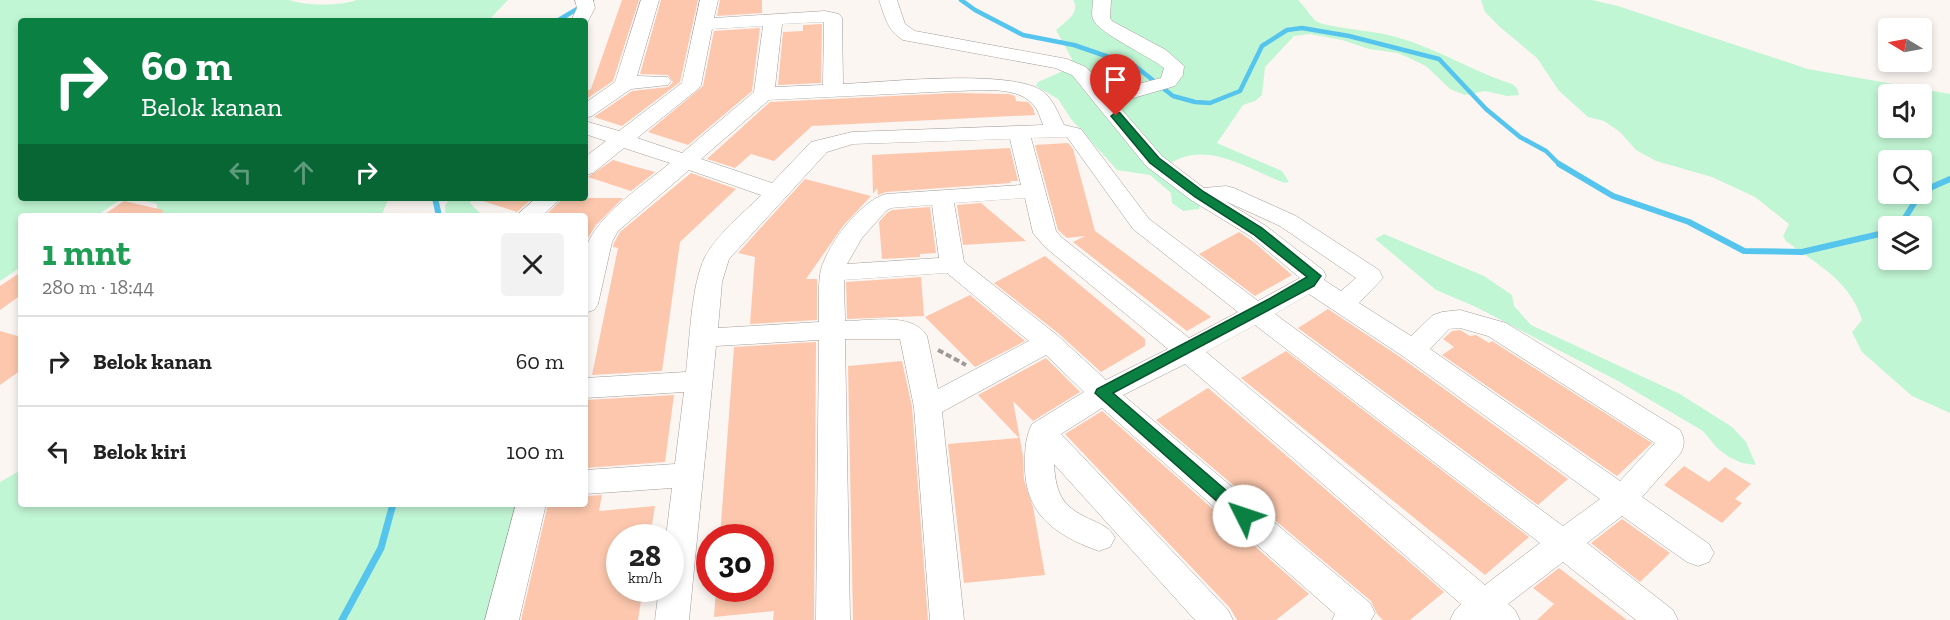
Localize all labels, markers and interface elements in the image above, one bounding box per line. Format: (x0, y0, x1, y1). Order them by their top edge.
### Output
north arrow (1878, 18, 1932, 72)
map controls (1878, 18, 1932, 270)
text: 60 m (141, 40, 232, 91)
icon: right (42, 42, 120, 120)
pin (1090, 54, 1141, 116)
icon: arrive (1099, 63, 1132, 96)
button: sound (1878, 84, 1932, 138)
text: Belok kanan (141, 91, 282, 123)
button: search (1878, 150, 1932, 204)
icon: left (224, 156, 257, 189)
icon: ahead (287, 156, 320, 189)
icon: right (350, 156, 383, 189)
button: layers (1878, 216, 1932, 270)
text: 1 mnt (42, 231, 131, 274)
button: close (501, 233, 564, 296)
text: 280 m · 18:44 (42, 275, 154, 299)
icon: right (42, 345, 75, 378)
text: Belok kanan (93, 348, 212, 375)
text: 60 m (516, 348, 564, 375)
icon: left (42, 435, 75, 468)
text: Belok kiri (93, 438, 186, 465)
text: 100 m (506, 438, 564, 465)
position arrow (1212, 484, 1276, 548)
speed limit sign: 30 (696, 524, 774, 602)
text: 28 (629, 538, 661, 574)
text: km/h (628, 569, 662, 587)

